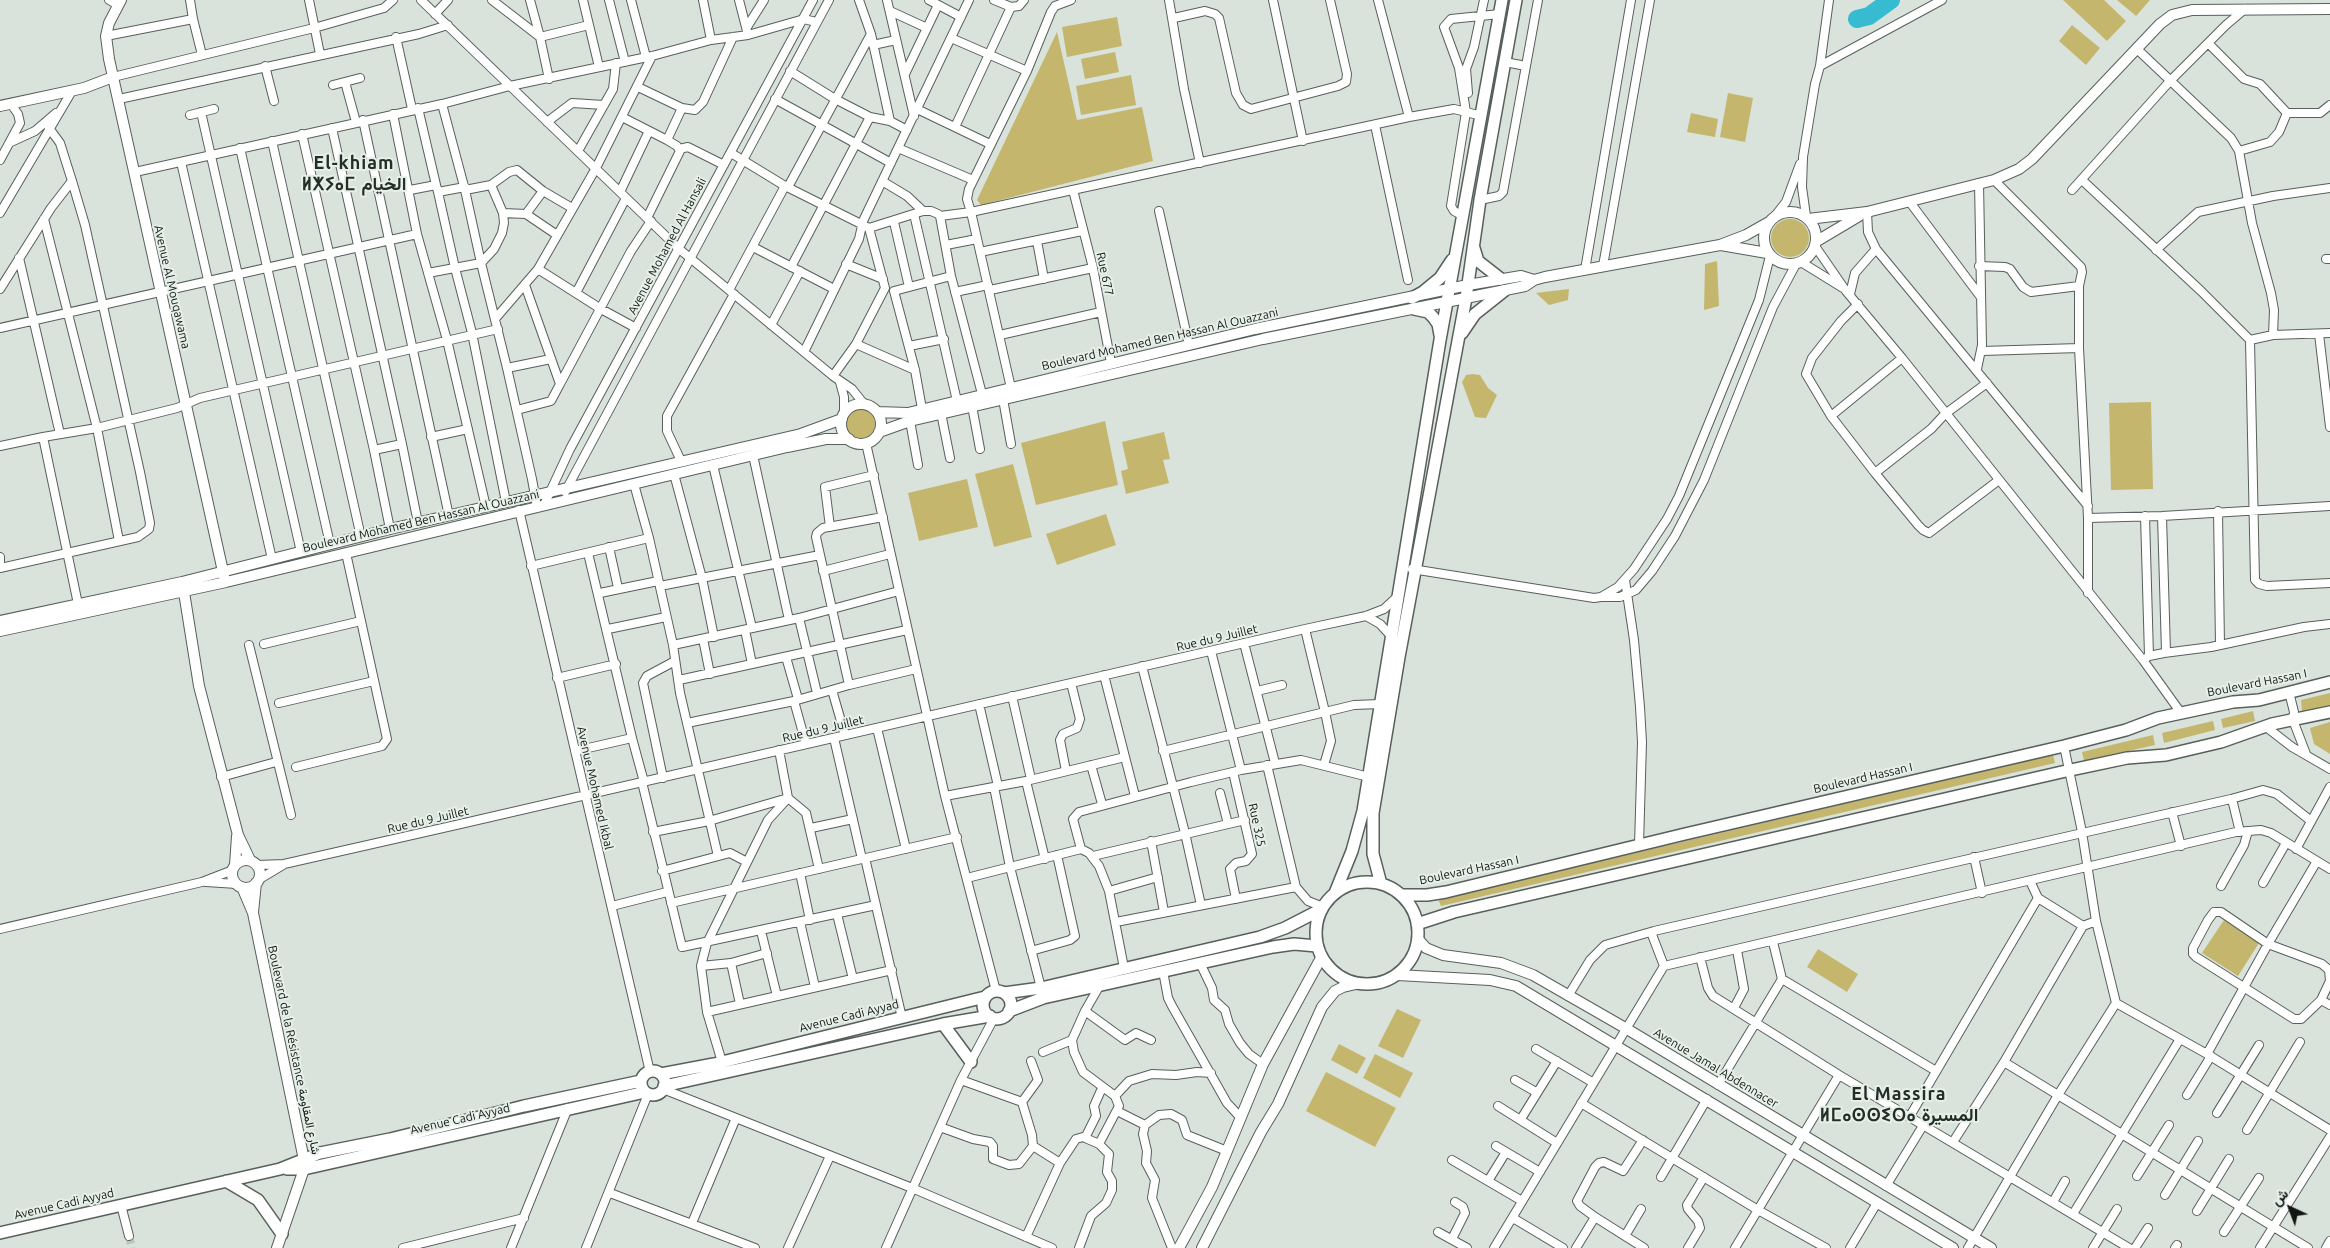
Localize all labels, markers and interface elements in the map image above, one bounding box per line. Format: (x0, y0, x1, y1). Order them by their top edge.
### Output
district label: El-khiam ⵍⵅⵢⴰⵎ الخيام (305, 152, 403, 194)
street label: Avenue Mohamed Al Hansali (625, 175, 709, 317)
street label: Avenue Al Mouqawama (151, 224, 193, 350)
street label: Rue 677 (1093, 251, 1117, 297)
street label: Boulevard Mohamed Ben Hassan Al Ouazzani (1040, 305, 1280, 373)
street label: Boulevard Mohamed Ben Hassan Al Ouazzani (301, 487, 541, 555)
street label: Rue du 9 Juillet (1175, 622, 1259, 654)
street label: Boulevard Hassan I (2206, 666, 2308, 700)
street label: Rue du 9 Juillet (781, 713, 865, 745)
street label: Avenue Mohamed Ikbal (574, 725, 616, 851)
street label: Boulevard Hassan I (1812, 760, 1914, 796)
street label: Rue 325 (1245, 802, 1269, 848)
street label: Rue du 9 Juillet (386, 804, 470, 836)
street label: Boulevard Hassan I (1418, 852, 1520, 888)
street label: Boulevard de la Résistance شارع المقاومة (265, 944, 323, 1156)
street label: Avenue Cadi Ayyad (798, 997, 900, 1035)
street label: Avenue Jamal Abdennacer (1651, 1025, 1781, 1111)
district label: El Massira ⵍⵎⴰⵙⵙⵉⵔⴰ المسيرة (1824, 1083, 1974, 1126)
street label: Avenue Cadi Ayyad (409, 1101, 511, 1137)
north arrow (2265, 1183, 2315, 1233)
text: ش (2268, 1185, 2291, 1209)
street label: Avenue Cadi Ayyad (13, 1186, 115, 1222)

